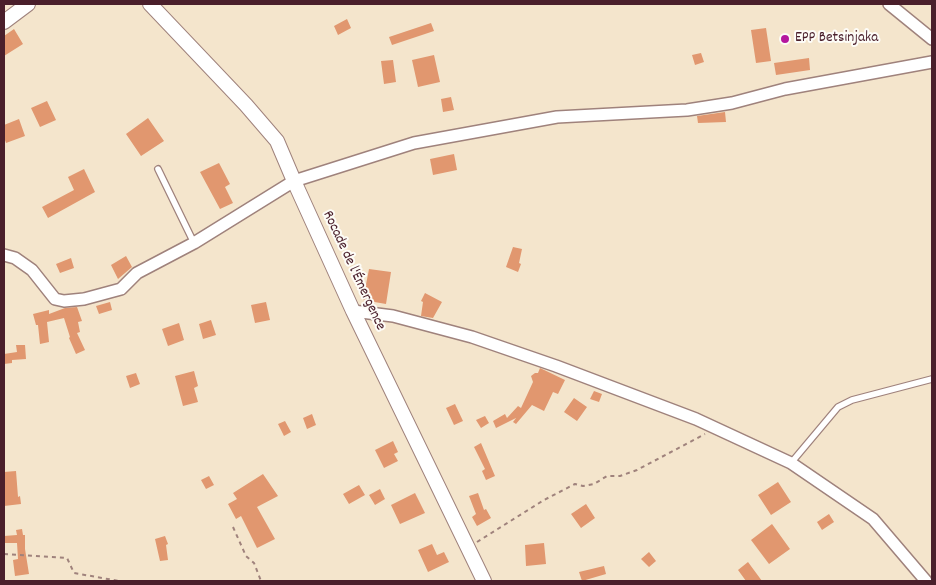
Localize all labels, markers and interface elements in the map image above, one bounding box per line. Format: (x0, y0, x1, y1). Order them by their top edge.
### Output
place label: EPP Betsinjaka (795, 30, 878, 48)
marker: EPP Betsinjaka (779, 33, 791, 45)
street label: Rocade de l'Émergence (317, 208, 389, 334)

